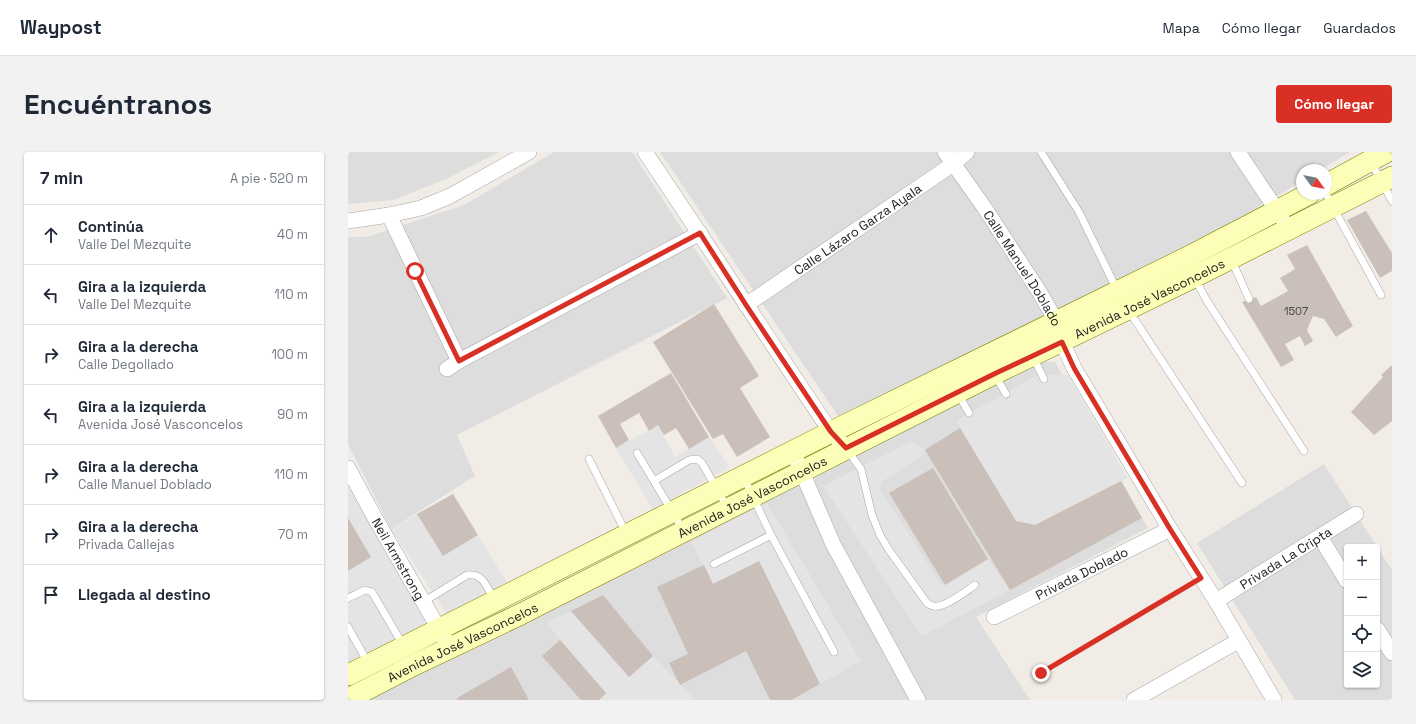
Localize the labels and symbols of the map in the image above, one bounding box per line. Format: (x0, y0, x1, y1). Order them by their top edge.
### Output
north arrow (1296, 164, 1332, 200)
street label: Calle Lázaro Garza Ayala (790, 179, 925, 278)
street label: Calle Manuel Doblado (980, 207, 1065, 328)
street label: Avenida José Vasconcelos (1071, 254, 1228, 342)
route start (406, 262, 424, 280)
house number: 1507 (1284, 304, 1308, 318)
street label: Avenida José Vasconcelos (675, 452, 830, 542)
street label: Neil Armstrong (368, 515, 429, 603)
street label: Privada La Cripta (1236, 522, 1335, 593)
street label: Privada Doblado (1033, 543, 1131, 603)
street label: Avenida José Vasconcelos (384, 598, 541, 686)
route end (1032, 664, 1050, 682)

